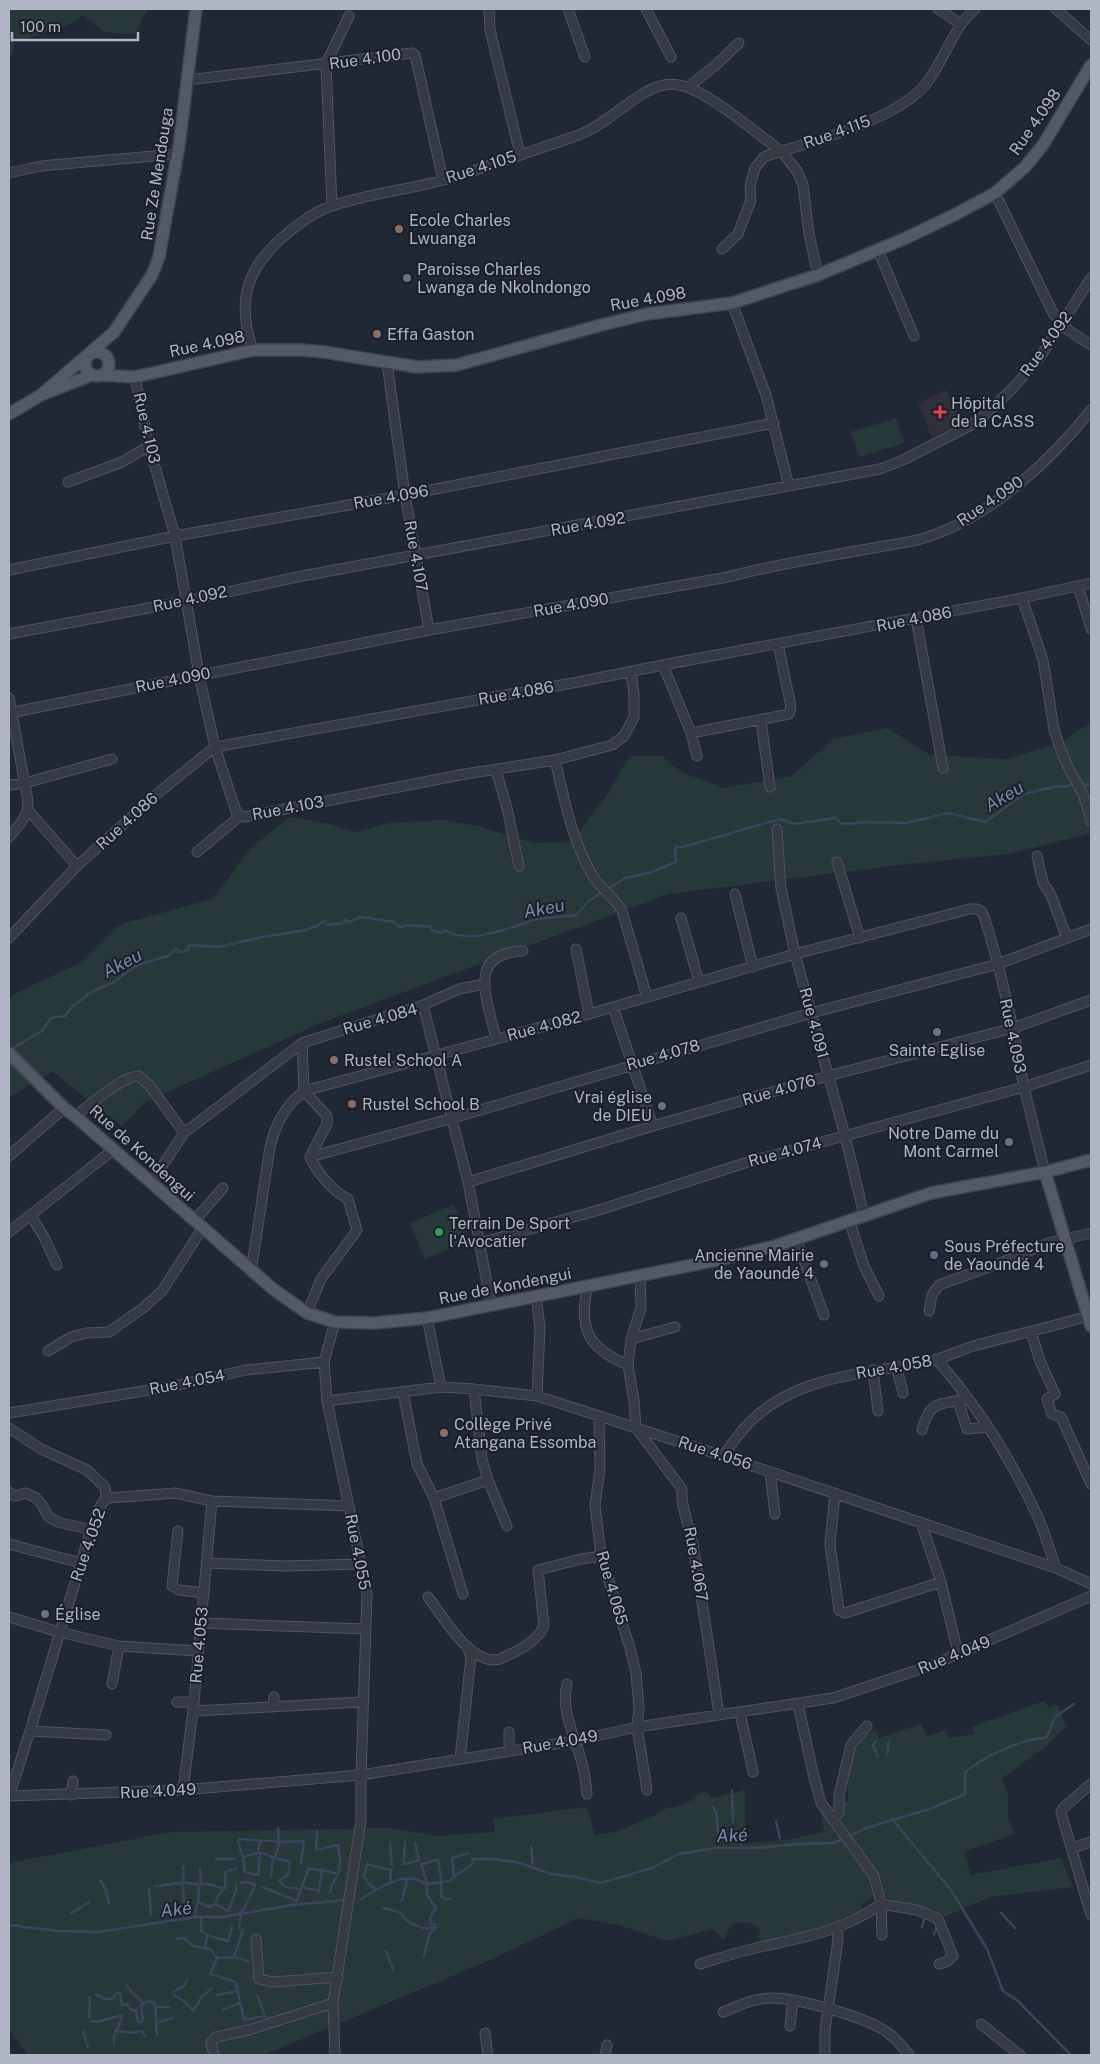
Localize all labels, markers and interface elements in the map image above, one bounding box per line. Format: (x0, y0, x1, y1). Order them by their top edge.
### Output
scale bar (12, 10, 139, 42)
text: 100 m (20, 18, 61, 35)
street label: Rue 4.100 (328, 45, 402, 73)
street label: Rue 4.098 (1005, 85, 1065, 159)
street label: Rue Ze Mendouga (137, 106, 177, 242)
street label: Rue 4.115 (801, 111, 873, 153)
street label: Rue 4.105 (443, 147, 519, 187)
place label: Ecole Charles Lwuanga (409, 211, 511, 248)
marker: Ecole Charles Lwuanga (393, 223, 405, 235)
place label: Paroisse Charles Lwanga de Nkolndongo (417, 260, 591, 297)
marker: Paroisse Charles Lwanga de Nkolndongo (401, 272, 413, 284)
street label: Rue 4.098 (609, 283, 687, 315)
street label: Rue 4.092 (1016, 308, 1076, 380)
place label: Effa Gaston (387, 325, 475, 344)
street label: Rue 4.098 (168, 327, 246, 361)
marker: Effa Gaston (371, 328, 383, 340)
street label: Rue 4.103 (130, 390, 164, 466)
place label: Hôpital de la CASS (951, 394, 1034, 431)
marker: Hôpital de la CASS (933, 405, 947, 419)
street label: Rue 4.090 (953, 472, 1027, 530)
street label: Rue 4.096 (352, 481, 430, 513)
street label: Rue 4.092 (549, 508, 627, 540)
street label: Rue 4.107 (400, 519, 432, 593)
street label: Rue 4.092 (151, 582, 229, 616)
street label: Rue 4.090 (532, 589, 610, 621)
street label: Rue 4.086 (875, 602, 953, 636)
street label: Rue 4.090 (134, 663, 212, 697)
street label: Rue 4.086 (477, 677, 555, 709)
water label: Akeu (981, 776, 1027, 816)
street label: Rue 4.086 (92, 788, 162, 854)
street label: Rue 4.103 (250, 792, 326, 824)
water label: Akeu (522, 894, 566, 922)
water label: Akeu (99, 944, 145, 982)
street label: Rue 4.091 (795, 985, 833, 1061)
street label: Rue 4.093 (996, 997, 1030, 1075)
street label: Rue 4.084 (341, 999, 419, 1039)
street label: Rue 4.082 (505, 1007, 583, 1045)
marker: Sainte Eglise (931, 1026, 943, 1038)
street label: Rue 4.078 (624, 1035, 702, 1075)
place label: Sainte Eglise (889, 1041, 985, 1060)
place label: Rustel School A (344, 1051, 462, 1070)
marker: Rustel School A (328, 1054, 340, 1066)
street label: Rue 4.076 (740, 1070, 818, 1110)
place label: Vrai église de DIEU (574, 1088, 652, 1125)
place label: Rustel School B (362, 1095, 480, 1114)
marker: Rustel School B (346, 1098, 358, 1110)
marker: Vrai église de DIEU (656, 1100, 668, 1112)
street label: Rue de Kondengui (86, 1101, 198, 1205)
place label: Notre Dame du Mont Carmel (888, 1124, 999, 1161)
street label: Rue 4.074 (746, 1133, 824, 1171)
marker: Notre Dame du Mont Carmel (1003, 1136, 1015, 1148)
place label: Terrain De Sport l'Avocatier (449, 1214, 570, 1251)
marker: Terrain De Sport l'Avocatier (433, 1226, 445, 1238)
place label: Sous Préfecture de Yaoundé 4 (944, 1237, 1064, 1274)
place label: Ancienne Mairie de Yaoundé 4 (694, 1246, 814, 1283)
marker: Sous Préfecture de Yaoundé 4 (928, 1249, 940, 1261)
marker: Ancienne Mairie de Yaoundé 4 (818, 1258, 830, 1270)
street label: Rue de Kondengui (437, 1264, 573, 1308)
street label: Rue 4.058 (854, 1351, 934, 1383)
street label: Rue 4.054 (148, 1365, 226, 1399)
place label: Collège Privé Atangana Essomba (454, 1415, 596, 1452)
marker: Collège Privé Atangana Essomba (438, 1427, 450, 1439)
street label: Rue 4.056 (676, 1432, 754, 1474)
street label: Rue 4.052 (67, 1506, 109, 1584)
street label: Rue 4.055 (341, 1513, 375, 1591)
street label: Rue 4.067 (680, 1525, 712, 1603)
street label: Rue 4.065 (592, 1549, 632, 1627)
place label: Église (55, 1604, 101, 1624)
street label: Rue 4.053 (186, 1606, 212, 1684)
marker: Église (39, 1608, 51, 1620)
street label: Rue 4.049 (915, 1632, 993, 1678)
street label: Rue 4.049 (521, 1726, 599, 1758)
street label: Rue 4.049 (119, 1780, 197, 1802)
water label: Aké (716, 1824, 748, 1846)
water label: Aké (159, 1897, 193, 1921)

